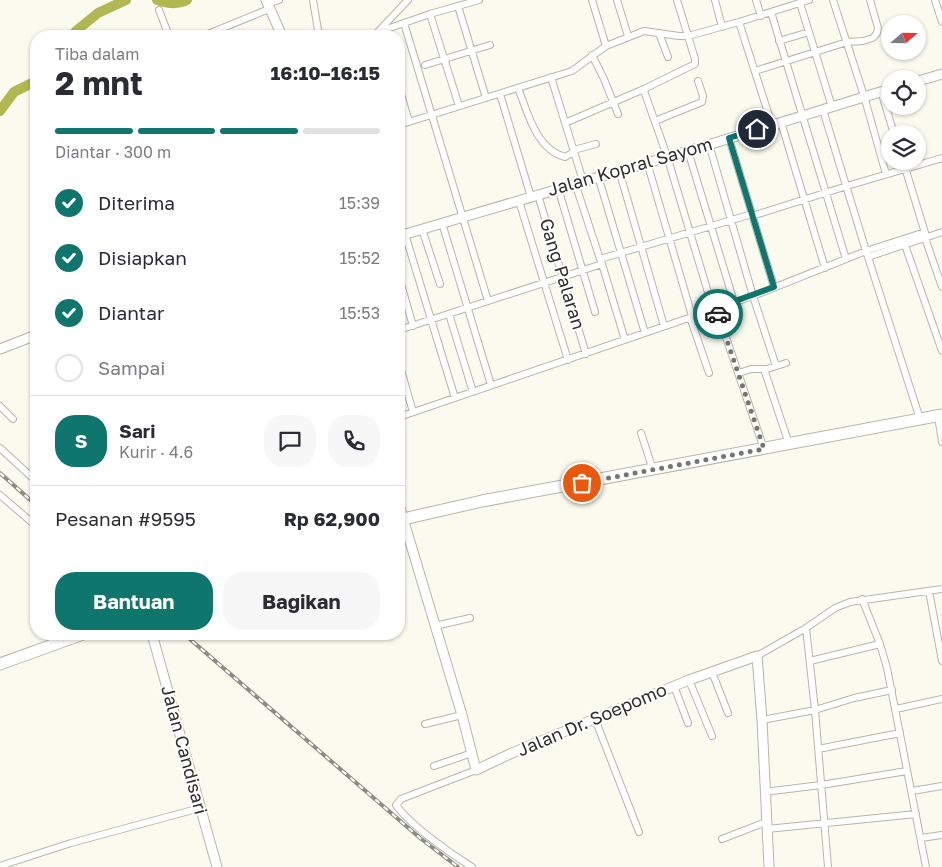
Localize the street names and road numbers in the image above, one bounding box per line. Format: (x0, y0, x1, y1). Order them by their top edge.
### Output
street label: Jalan Kopral Sayom (545, 132, 715, 200)
street label: Gang Palaran (536, 215, 590, 332)
street label: Jalan Dr. Soepomo (513, 678, 670, 761)
street label: Jalan Candisari (157, 683, 213, 817)

